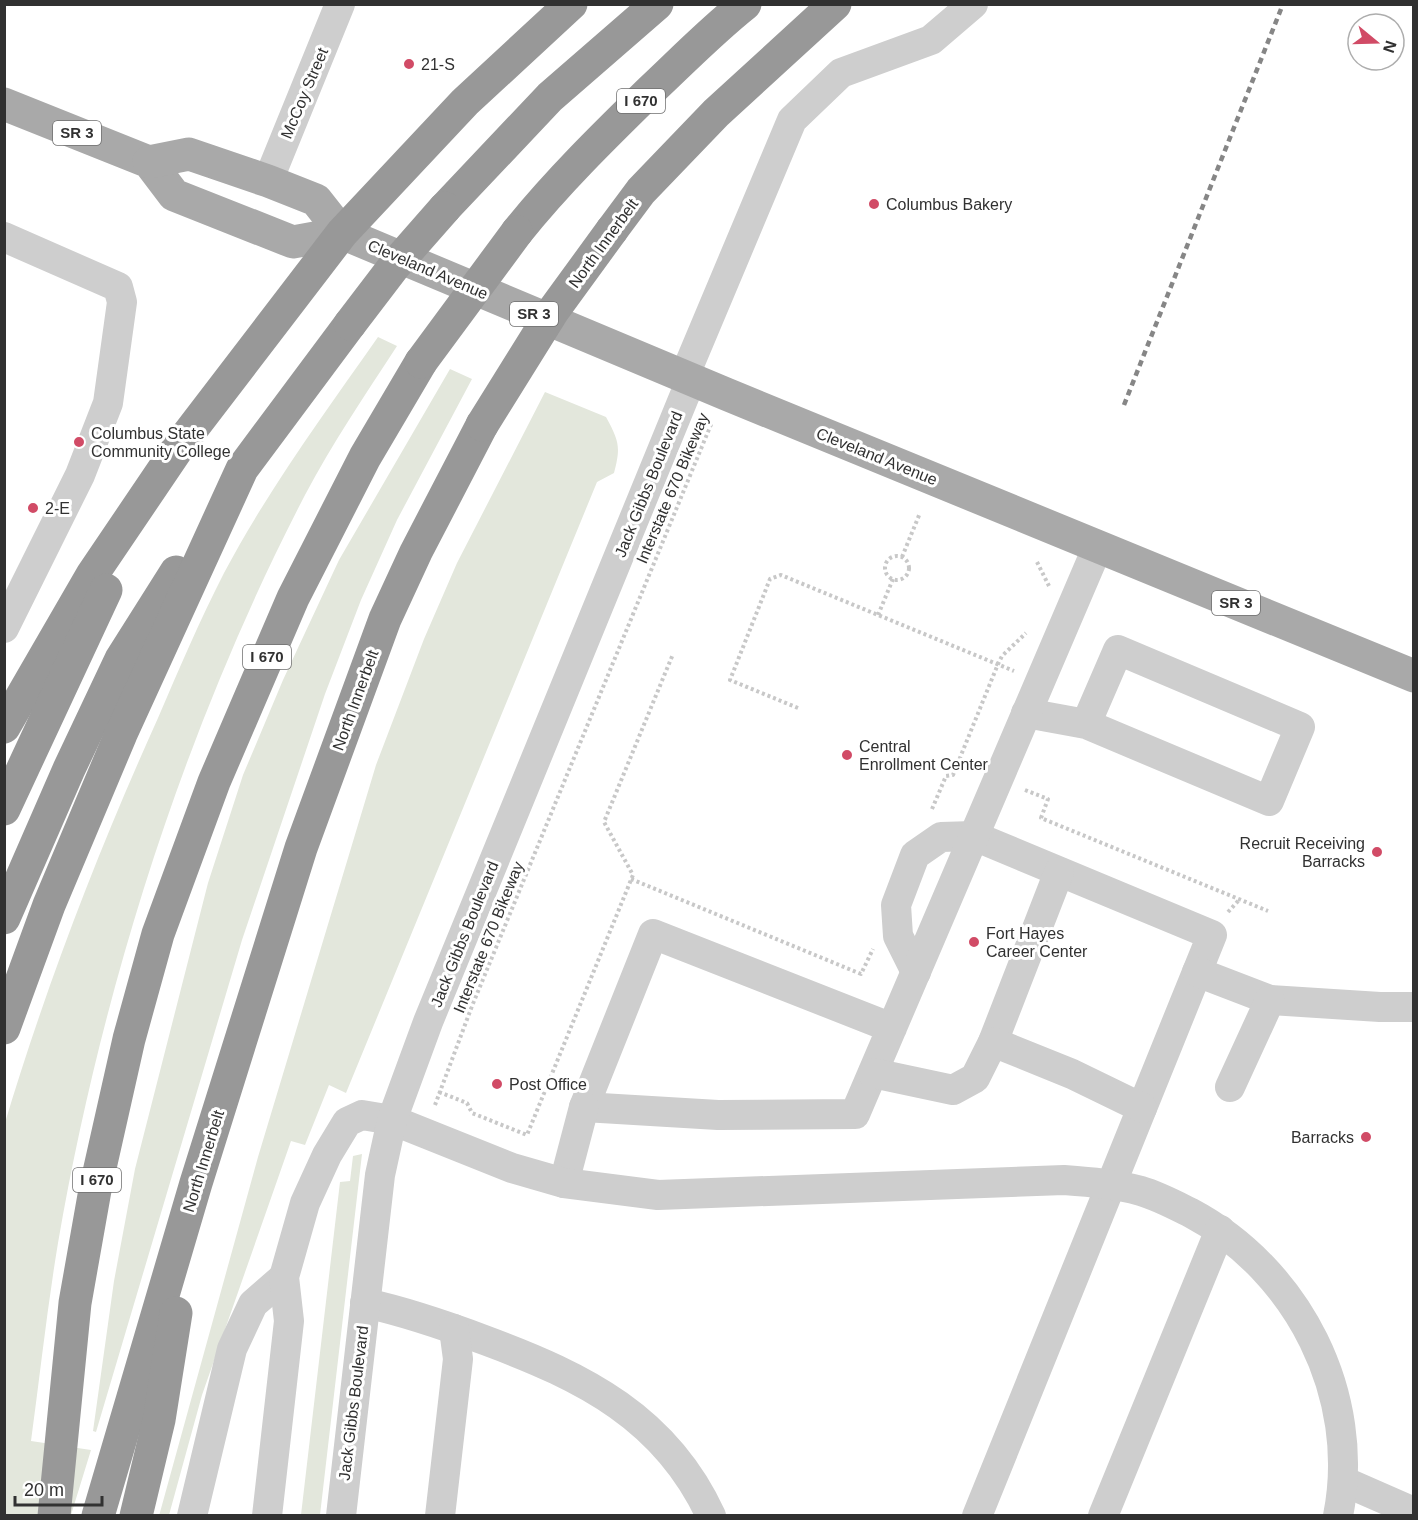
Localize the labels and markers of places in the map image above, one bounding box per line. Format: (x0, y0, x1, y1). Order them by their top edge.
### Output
place label: 21-S (421, 56, 455, 73)
marker: 21-S (402, 57, 416, 71)
place label: Columbus Bakery (886, 196, 1012, 213)
marker: Columbus Bakery (867, 197, 881, 211)
place label: Columbus State Community College (91, 425, 231, 460)
marker: Columbus State Community College (72, 435, 86, 449)
place label: 2-E (45, 500, 70, 517)
marker: 2-E (26, 501, 40, 515)
place label: Central Enrollment Center (859, 738, 989, 773)
marker: Central Enrollment Center (840, 748, 854, 762)
place label: Recruit Receiving Barracks (1240, 835, 1365, 870)
marker: Recruit Receiving Barracks (1370, 845, 1384, 859)
place label: Fort Hayes Career Center (986, 925, 1088, 960)
marker: Fort Hayes Career Center (967, 935, 981, 949)
place label: Post Office (509, 1076, 587, 1093)
marker: Post Office (490, 1077, 504, 1091)
place label: Barracks (1291, 1129, 1354, 1146)
marker: Barracks (1359, 1130, 1373, 1144)

